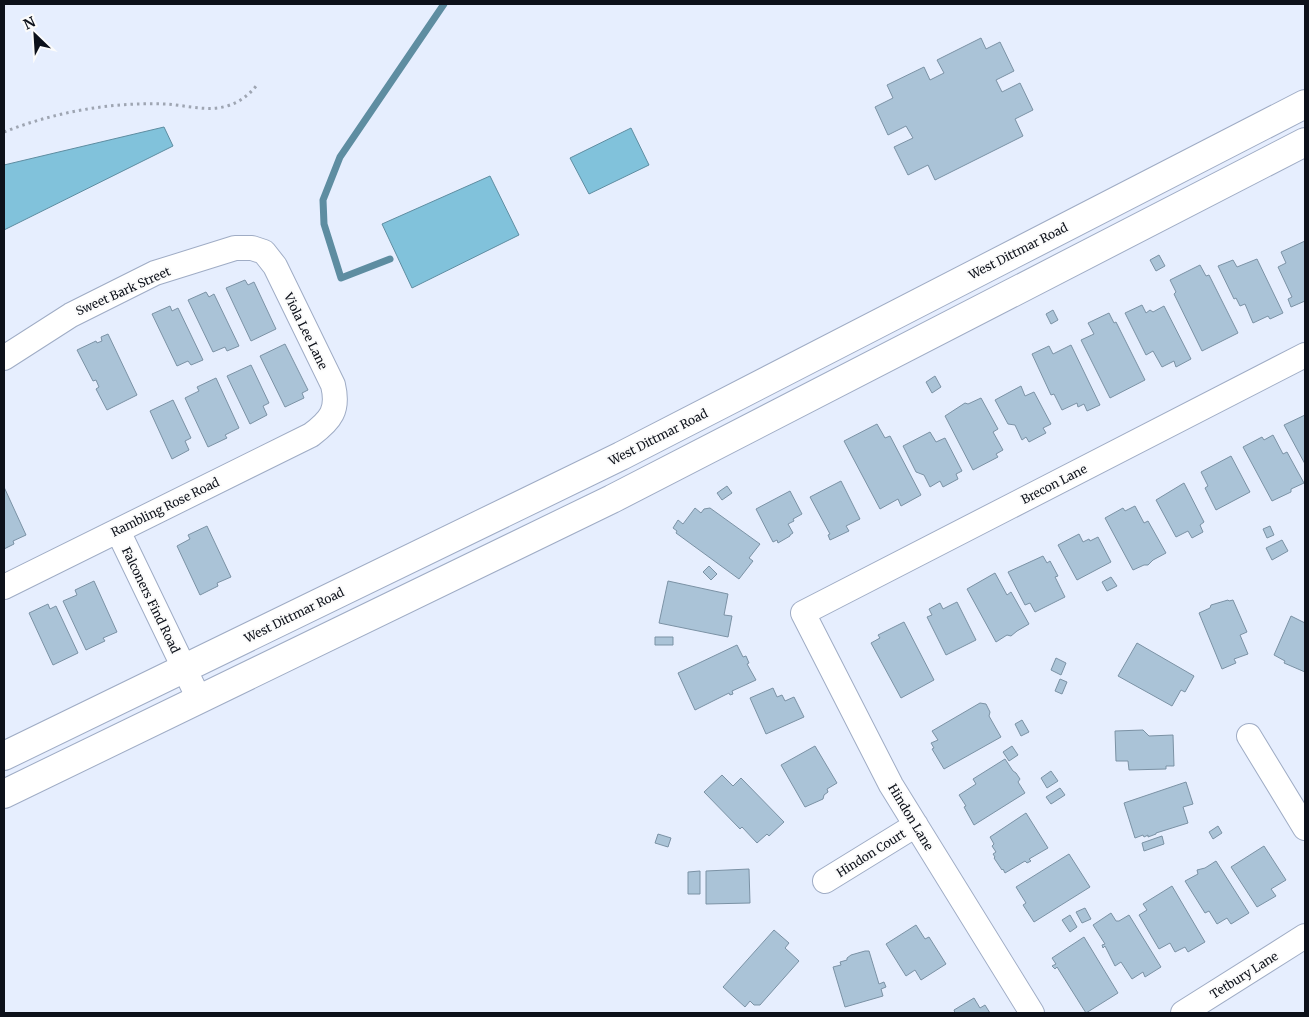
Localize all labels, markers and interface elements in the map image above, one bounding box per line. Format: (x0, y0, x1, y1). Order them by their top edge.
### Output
north arrow (10, 10, 60, 60)
text: N (21, 13, 38, 34)
street label: West Dittmar Road (965, 220, 1070, 283)
street label: Sweet Bark Street (73, 263, 173, 319)
street label: Viola Lee Lane (281, 289, 331, 372)
street label: West Dittmar Road (605, 406, 710, 469)
street label: Brecon Lane (1019, 461, 1089, 507)
street label: Rambling Rose Road (108, 474, 222, 540)
street label: Falconers Find Road (119, 544, 183, 656)
street label: West Dittmar Road (241, 584, 346, 646)
street label: Hindon Lane (885, 781, 937, 853)
street label: Hindon Court (834, 826, 909, 880)
street label: Tetbury Lane (1207, 948, 1281, 1002)

